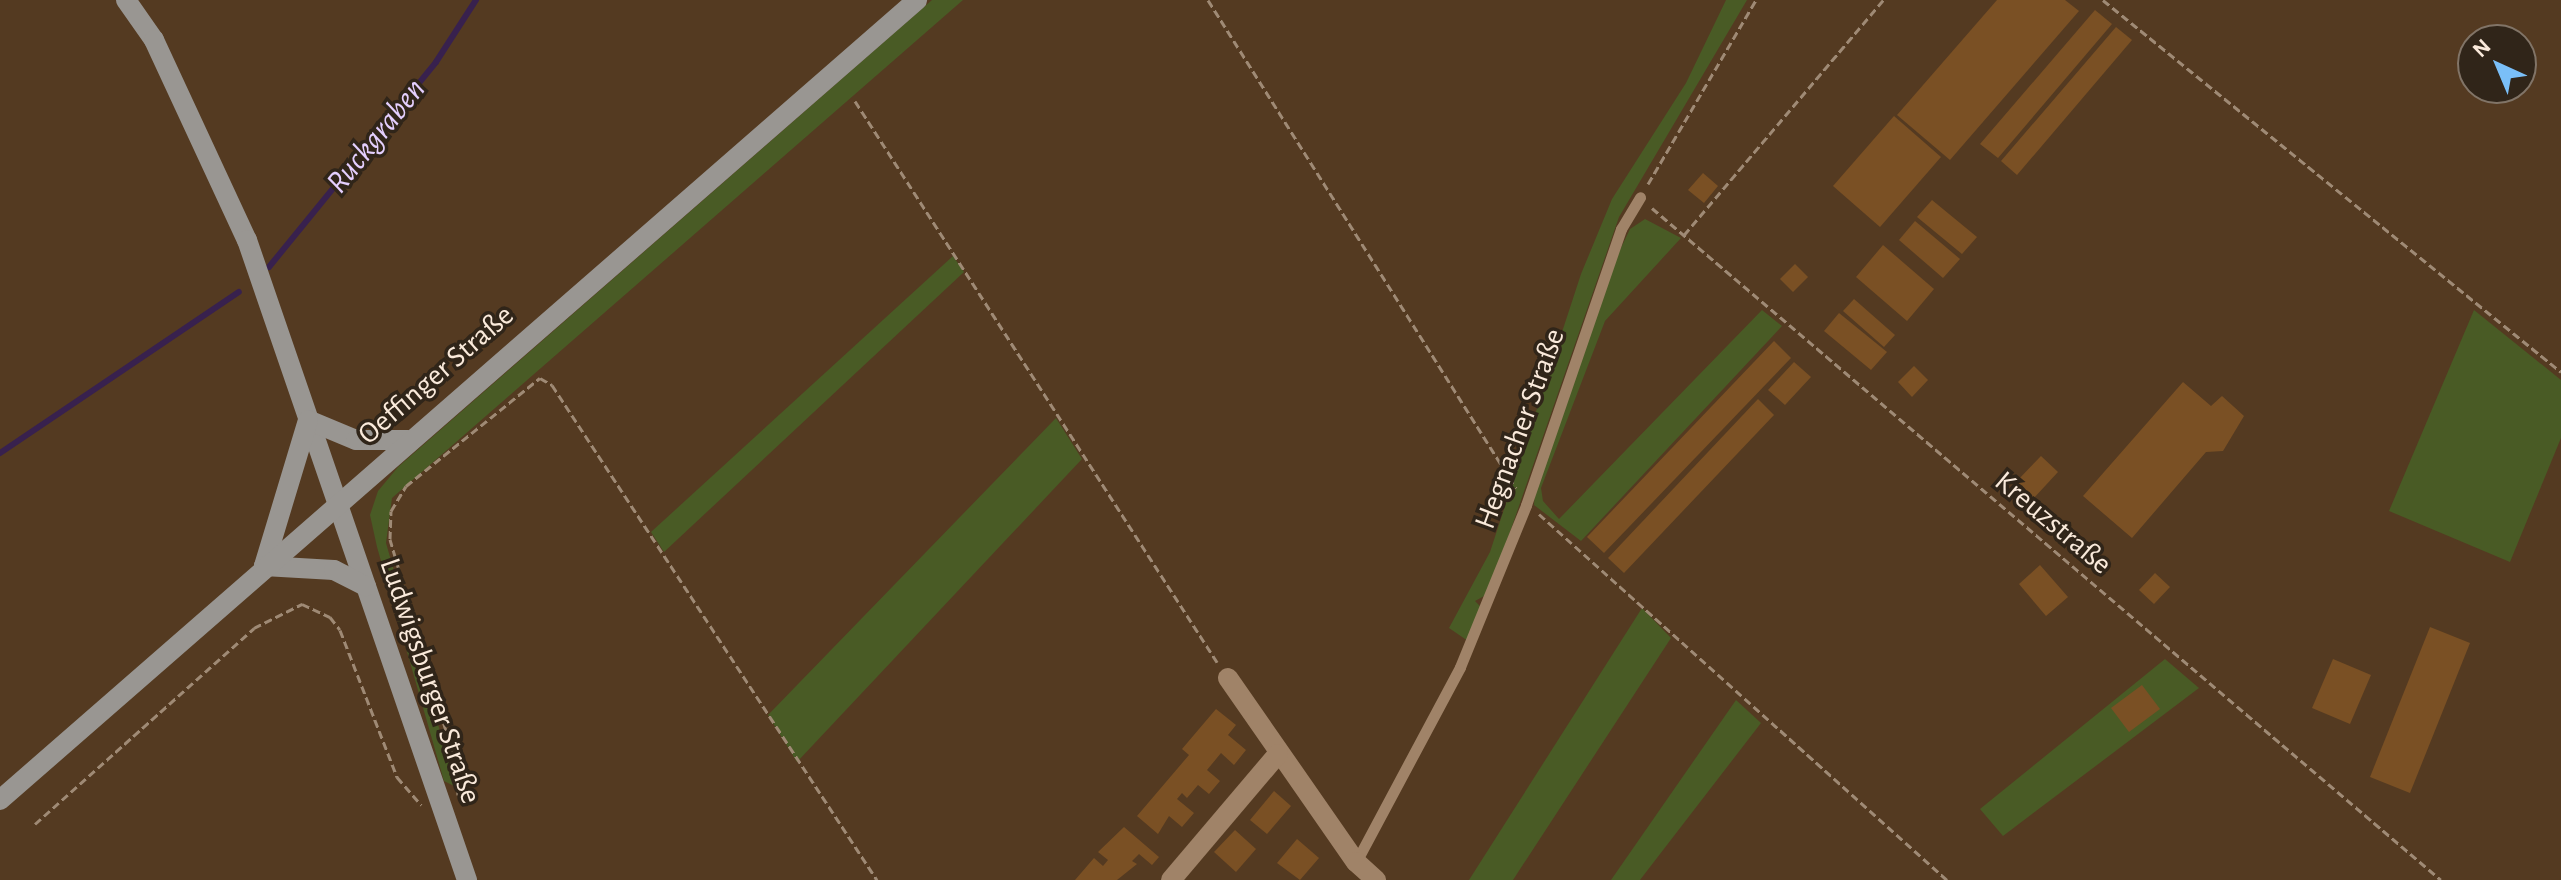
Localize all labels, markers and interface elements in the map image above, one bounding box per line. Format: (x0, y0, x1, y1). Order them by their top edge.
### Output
north arrow (2457, 24, 2537, 104)
text: N (2469, 35, 2495, 61)
water label: Ruckgraben (318, 71, 434, 201)
street label: Oeffinger Straße (351, 298, 521, 452)
street label: Hegnacher Straße (1467, 324, 1573, 534)
street label: Kreuzstraße (1987, 464, 2119, 582)
street label: Ludwigsburger Straße (371, 554, 489, 808)

